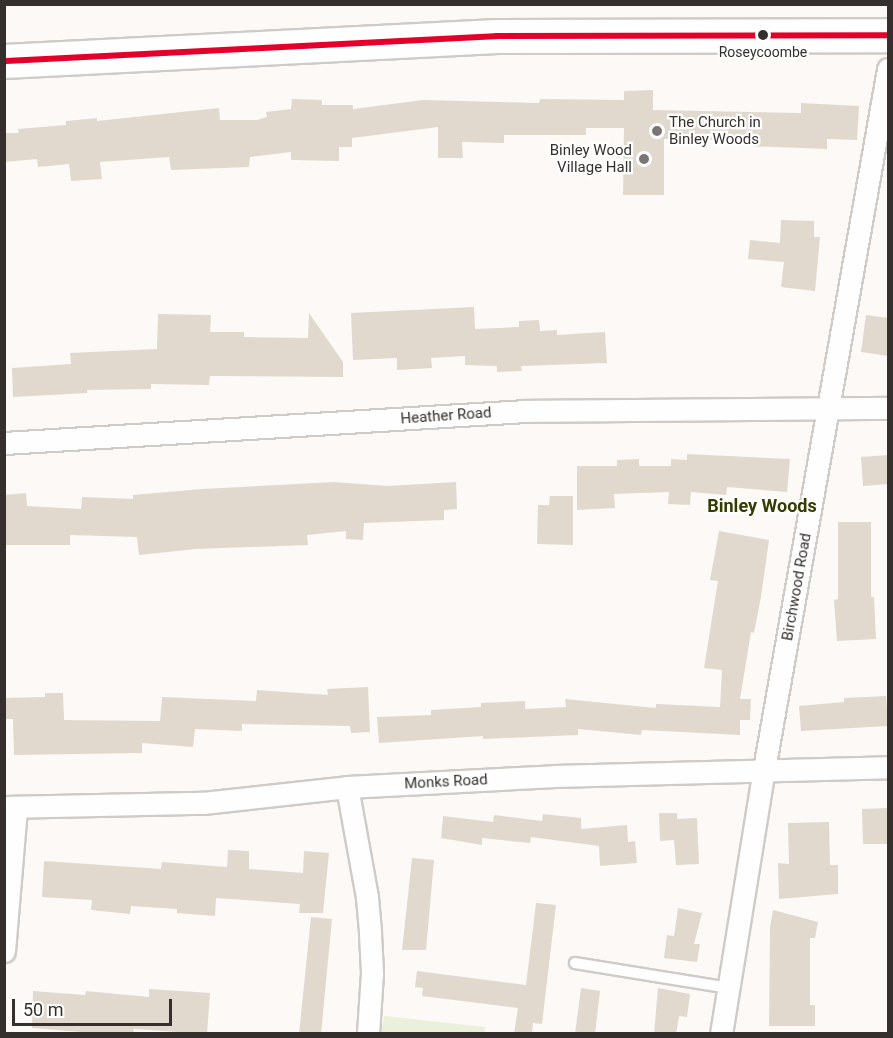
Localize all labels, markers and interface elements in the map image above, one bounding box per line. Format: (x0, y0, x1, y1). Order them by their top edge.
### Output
marker: Roseycoombe (757, 29, 769, 41)
place label: Roseycoombe (719, 44, 807, 60)
place label: The Church in Binley Woods (669, 113, 761, 148)
marker: The Church in Binley Woods (650, 124, 664, 138)
place label: Binley Wood Village Hall (550, 141, 632, 176)
marker: Binley Wood Village Hall (637, 152, 651, 166)
street label: Heather Road (400, 404, 492, 428)
district label: Binley Woods (707, 495, 817, 517)
street label: Birchwood Road (779, 532, 815, 642)
street label: Monks Road (404, 771, 488, 793)
scale bar (15, 987, 176, 1025)
text: 50 m (23, 999, 63, 1020)

